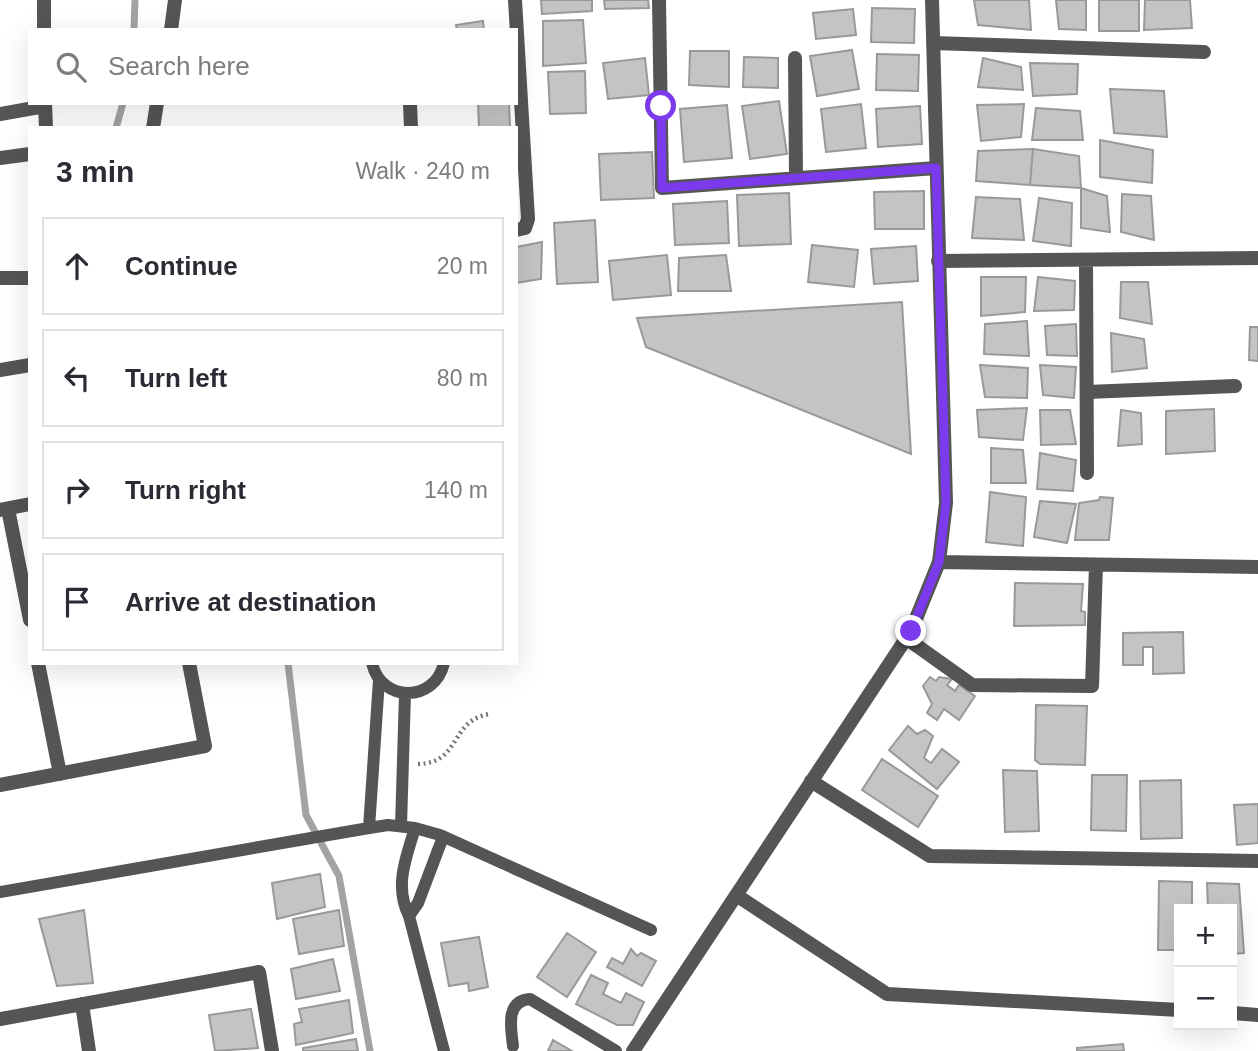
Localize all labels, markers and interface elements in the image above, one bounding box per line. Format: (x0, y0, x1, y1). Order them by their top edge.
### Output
search box (28, 28, 518, 105)
icon: search (52, 48, 90, 86)
text: Search here (108, 51, 250, 81)
route start (645, 90, 676, 121)
text: 3 min (56, 155, 134, 188)
text: Walk · 240 m (355, 158, 490, 184)
icon: ahead (58, 247, 96, 285)
text: Continue (125, 251, 238, 281)
text: 20 m (437, 253, 488, 279)
icon: left (58, 359, 96, 397)
text: Turn left (125, 363, 227, 393)
text: 80 m (437, 365, 488, 391)
icon: right (58, 471, 96, 509)
text: Turn right (125, 475, 246, 505)
text: 140 m (424, 477, 488, 503)
icon: arrive (58, 583, 96, 621)
text: Arrive at destination (125, 587, 376, 617)
route end (895, 615, 926, 646)
map controls (1174, 904, 1237, 1030)
button: + (1174, 904, 1237, 967)
button: − (1174, 967, 1237, 1030)

